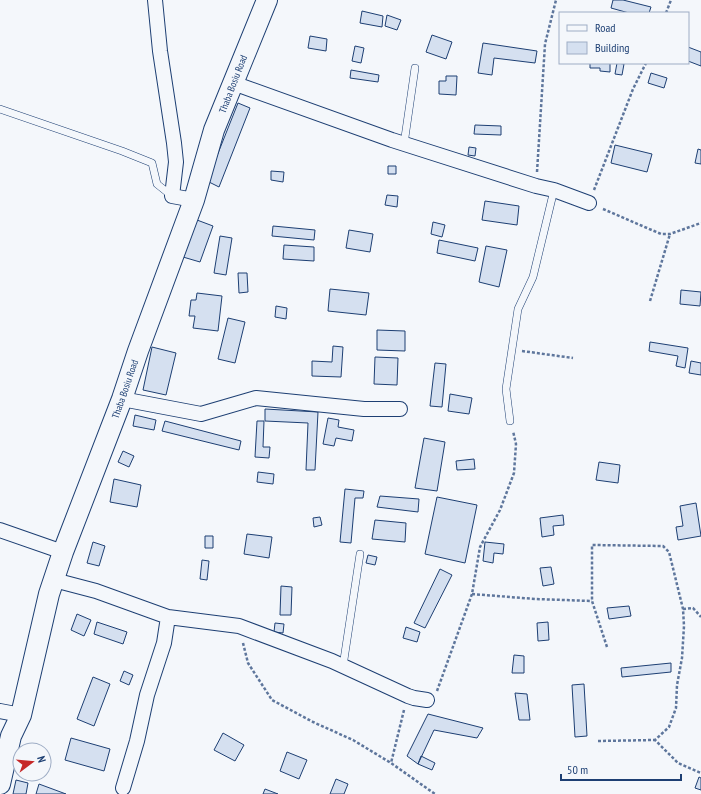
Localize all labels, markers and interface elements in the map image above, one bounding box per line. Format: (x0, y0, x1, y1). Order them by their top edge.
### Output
legend (559, 12, 689, 64)
text: Road (595, 20, 615, 35)
text: Building (595, 40, 630, 55)
street label: Thaba Bosiu Road (216, 53, 250, 115)
street label: Thaba Bosiu Road (109, 358, 141, 420)
north arrow (12, 742, 52, 782)
text: N (34, 754, 49, 764)
scale bar (561, 756, 681, 782)
text: 50 m (567, 762, 588, 777)

